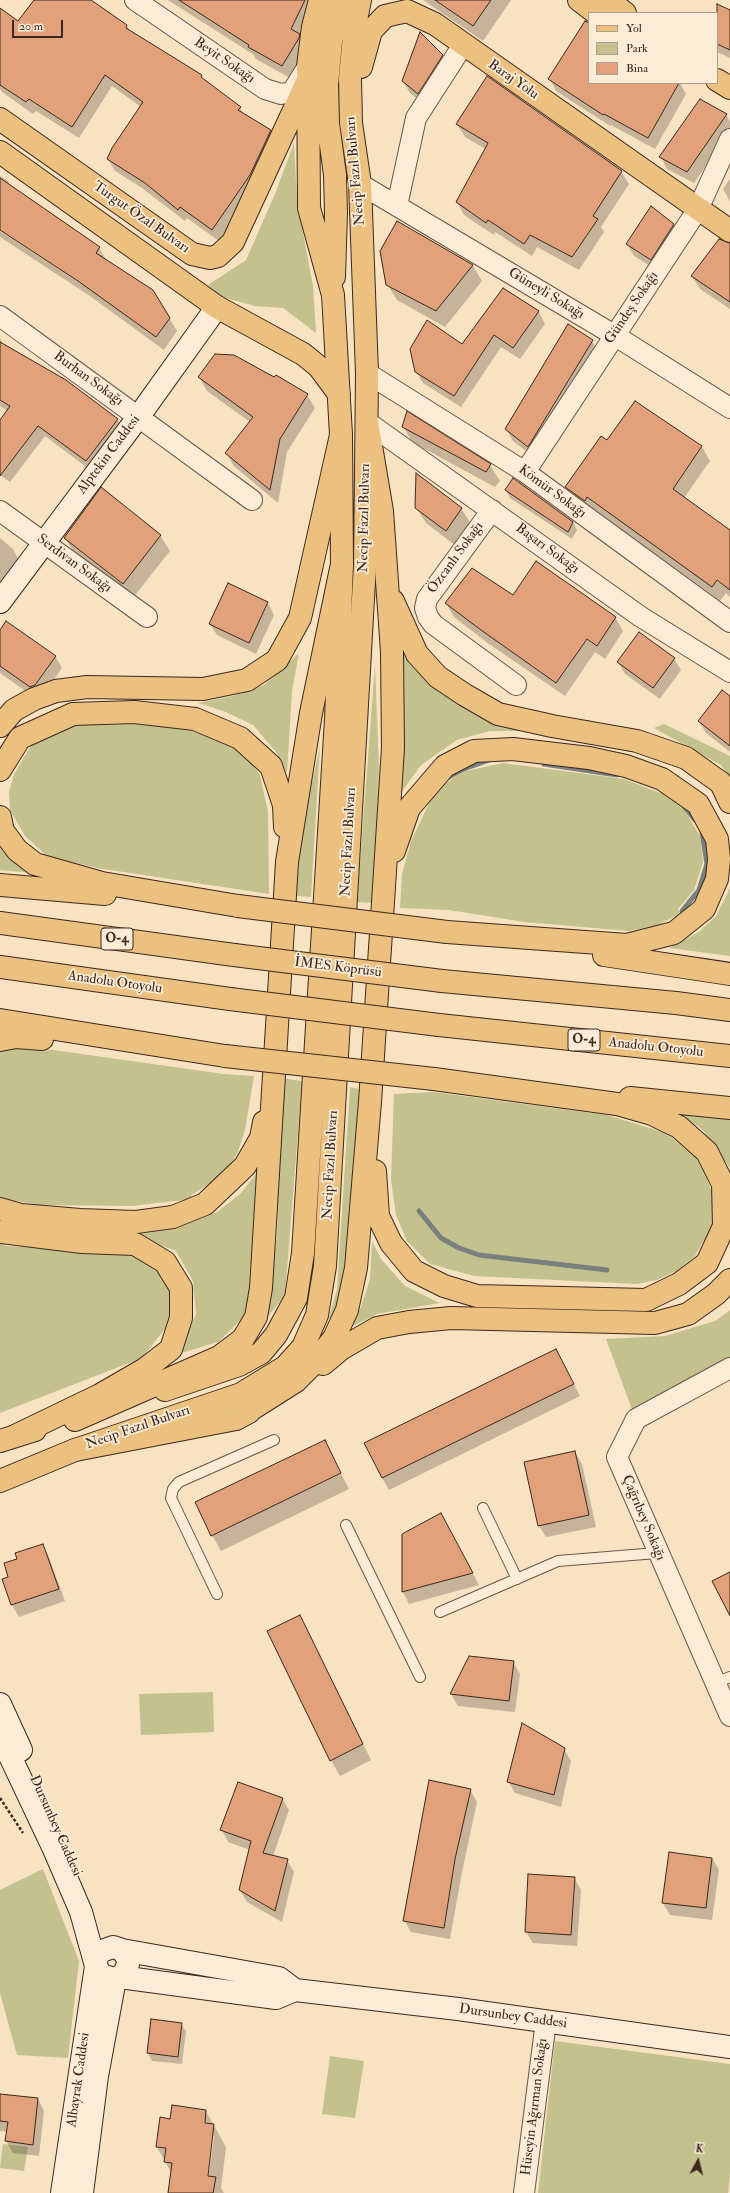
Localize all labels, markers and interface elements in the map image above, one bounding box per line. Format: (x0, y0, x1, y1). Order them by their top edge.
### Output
scale bar (14, 12, 65, 38)
legend (588, 12, 718, 84)
text: 20 m (19, 19, 43, 34)
text: Yol (626, 21, 642, 36)
street label: Beyit Sokağı (190, 35, 258, 87)
text: Park (626, 41, 648, 56)
street label: Baraj Yolu (485, 57, 541, 103)
text: Bina (626, 61, 648, 76)
street label: Necip Fazıl Bulvarı (343, 116, 369, 226)
street label: Turgut Özal Bulvarı (89, 178, 193, 258)
street label: Güneyli Sokağı (505, 265, 587, 323)
street label: Gündeş Sokağı (602, 268, 662, 348)
street label: Burhan Sokağı (50, 348, 126, 410)
street label: Alptekin Caddesi (74, 412, 144, 498)
street label: Kömür Sokağı (515, 462, 589, 522)
street label: Necip Fazıl Bulvarı (356, 463, 374, 573)
street label: Özcanlı Sokağı (424, 519, 488, 597)
street label: Başarı Sokağı (512, 520, 582, 578)
street label: Serdivan Sokağı (33, 531, 115, 597)
street label: Necip Fazıl Bulvarı (338, 787, 360, 897)
road number: O-4 (101, 928, 133, 950)
street label: İMES Köprüsü (293, 954, 383, 982)
street label: Anadolu Otoyolu (67, 968, 163, 998)
road number: O-4 (568, 1029, 600, 1051)
street label: Anadolu Otoyolu (608, 1035, 704, 1061)
street label: Necip Fazıl Bulvarı (320, 1110, 342, 1220)
street label: Necip Fazıl Bulvarı (84, 1402, 192, 1454)
street label: Çağrıbey Sokağı (617, 1473, 669, 1563)
street label: Dursunbey Caddesi (25, 1773, 85, 1879)
street label: Dursunbey Caddesi (458, 2001, 568, 2033)
street label: Albayrak Caddesi (64, 2031, 94, 2129)
street label: Hüseyin Ağırman Sokağı (518, 2037, 552, 2177)
north arrow (678, 2141, 718, 2181)
text: K (695, 2142, 704, 2156)

